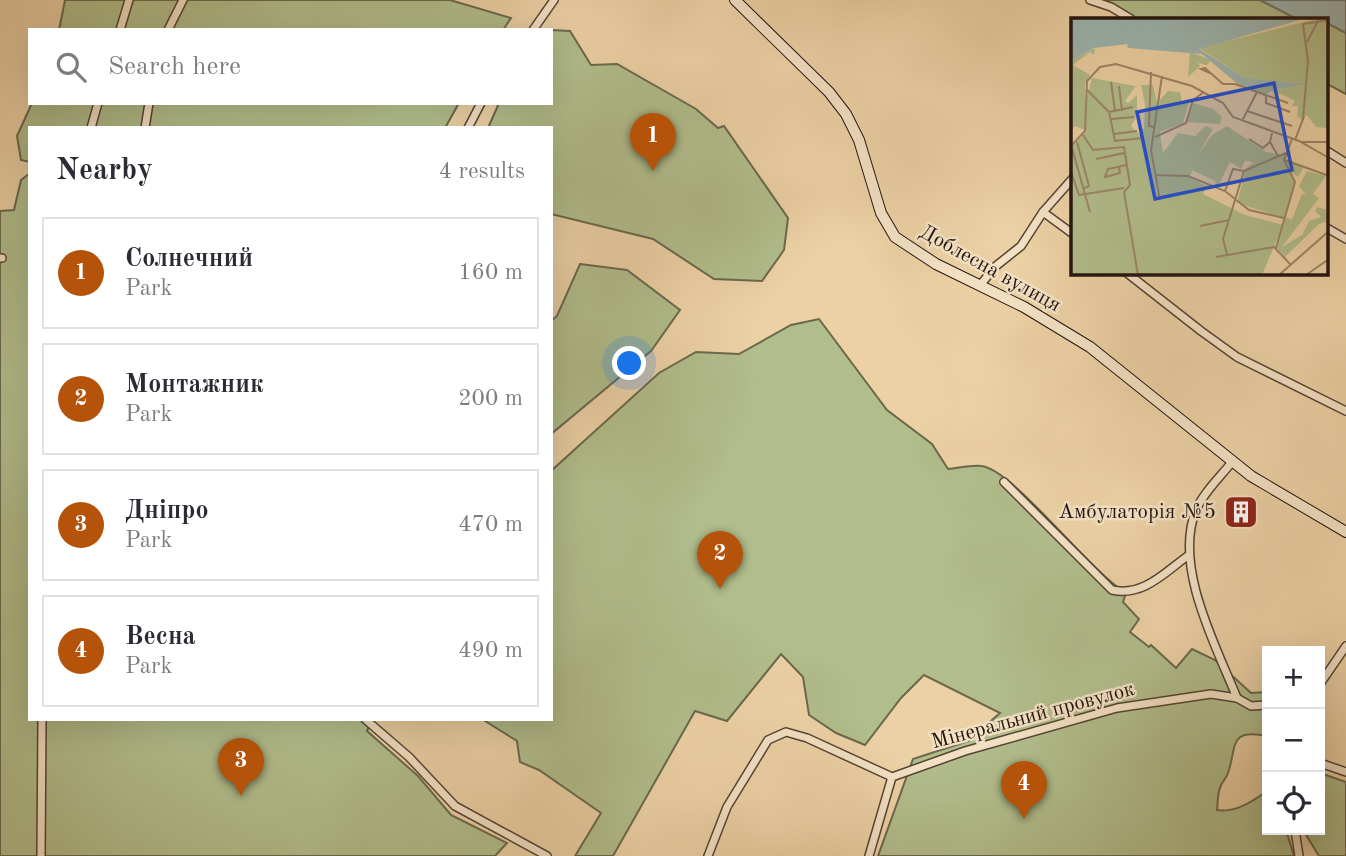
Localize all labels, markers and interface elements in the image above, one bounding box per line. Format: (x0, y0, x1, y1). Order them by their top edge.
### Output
inset map (1071, 18, 1328, 275)
search box (28, 28, 553, 105)
icon: search (52, 48, 90, 86)
text: Search here (108, 54, 241, 80)
pin: 1 (630, 113, 676, 171)
text: Nearby (56, 156, 153, 186)
text: 4 results (439, 160, 525, 183)
street label: Доблесна вулиця (916, 222, 1064, 316)
text: Солнечний (125, 246, 253, 272)
text: 1 (74, 261, 88, 284)
text: 160 m (458, 261, 523, 284)
text: Park (125, 277, 172, 300)
your location (612, 346, 646, 380)
text: Монтажник (125, 372, 264, 398)
text: 2 (74, 387, 88, 410)
text: 200 m (458, 387, 523, 410)
text: Park (125, 403, 172, 426)
building icon: Амбулаторія №5 (1222, 493, 1260, 531)
text: Дніпро (125, 498, 209, 524)
place label: Амбулаторія №5 (1058, 502, 1216, 523)
text: 3 (74, 513, 88, 536)
text: 470 m (458, 513, 523, 536)
text: Park (125, 529, 172, 552)
pin: 2 (697, 531, 743, 589)
text: Весна (125, 624, 196, 650)
text: 4 (74, 639, 88, 662)
text: 490 m (458, 639, 523, 662)
map controls (1262, 646, 1325, 835)
button: + (1262, 646, 1325, 709)
text: Park (125, 655, 172, 678)
street label: Мінеральний провулок (929, 679, 1137, 753)
button: − (1262, 709, 1325, 772)
pin: 3 (218, 738, 264, 796)
pin: 4 (1001, 761, 1047, 819)
button: locate (1262, 772, 1325, 835)

